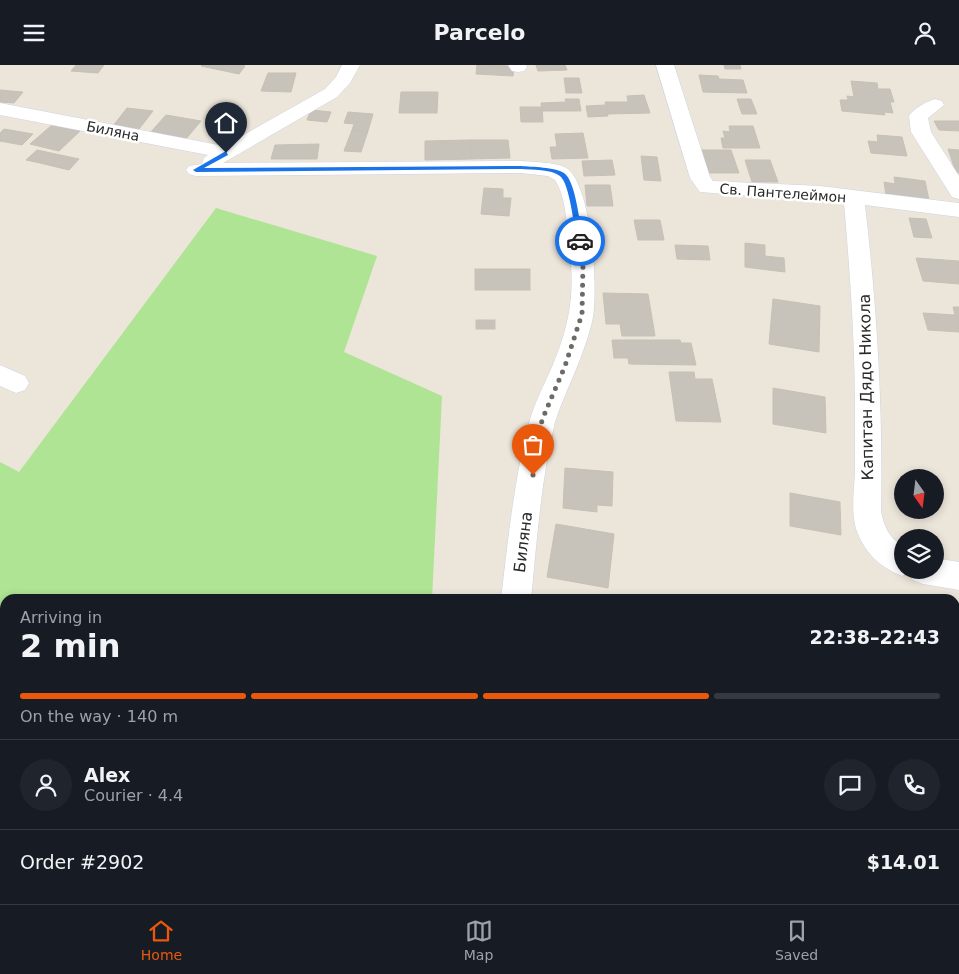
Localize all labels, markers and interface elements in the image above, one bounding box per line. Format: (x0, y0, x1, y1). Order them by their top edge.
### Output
icon: menu (20, 19, 48, 47)
icon: person (911, 19, 939, 47)
text: Parcelo (434, 20, 525, 45)
pin (205, 102, 247, 153)
icon: home (212, 109, 240, 137)
street label: Биляна (85, 118, 141, 144)
street label: Св. Пантелеймон (719, 181, 847, 205)
courier (555, 216, 605, 266)
icon: car (566, 227, 594, 255)
street label: Капитан Дядо Никола (855, 294, 877, 480)
pin (512, 424, 554, 475)
icon: bag (519, 431, 547, 459)
north arrow (894, 469, 944, 519)
map controls (894, 469, 944, 579)
street label: Биляна (510, 510, 536, 574)
button: layers (894, 529, 944, 579)
text: Arriving in (20, 608, 102, 627)
text: 22:38–22:43 (810, 626, 940, 648)
text: 2 min (20, 627, 121, 665)
text: On the way · 140 m (20, 707, 178, 726)
button: person (20, 759, 72, 811)
button: chat (824, 759, 876, 811)
button: phone (888, 759, 940, 811)
text: Alex (84, 764, 130, 786)
text: Courier · 4.4 (84, 786, 183, 805)
text: Order #2902 (20, 851, 144, 873)
text: $14.01 (867, 851, 940, 873)
tab: Home (141, 917, 182, 963)
tab: Map (464, 917, 493, 963)
tab: Saved (775, 917, 818, 963)

